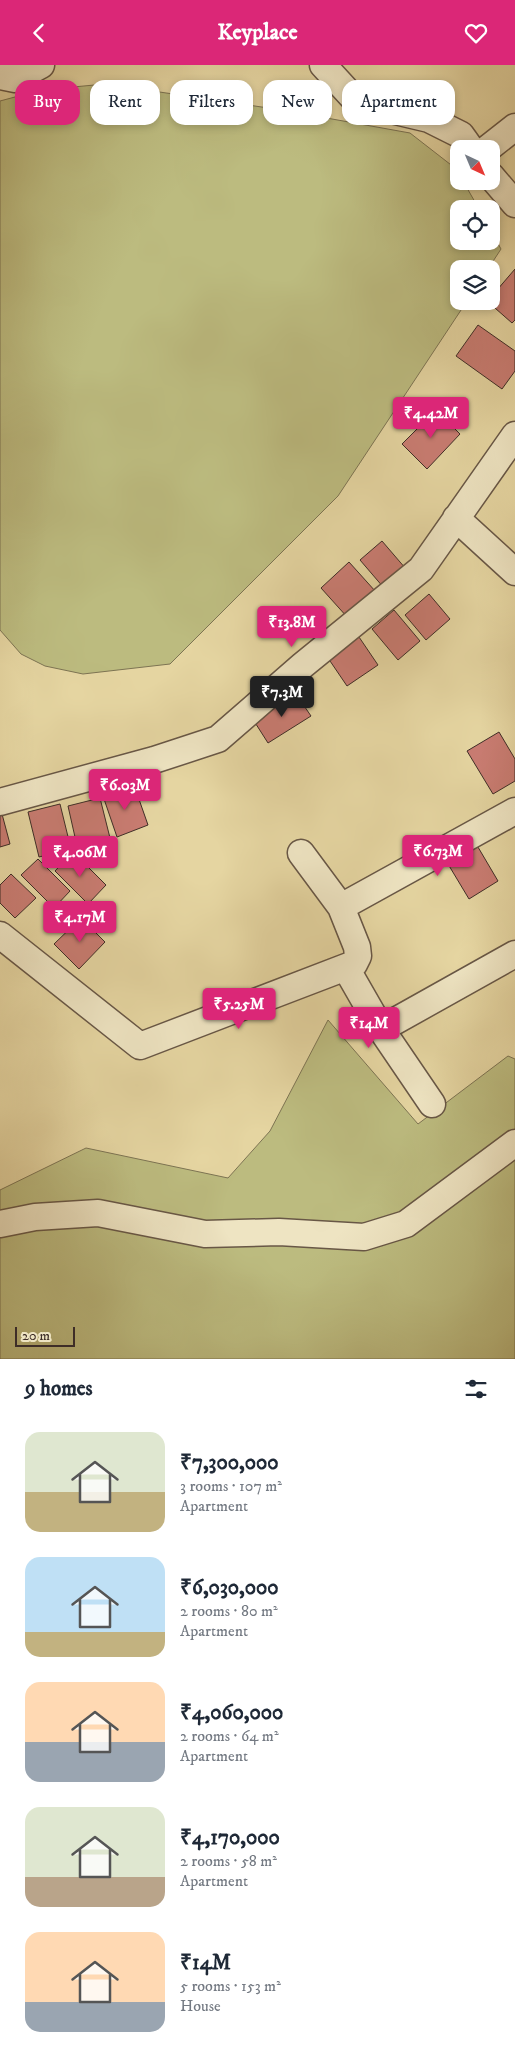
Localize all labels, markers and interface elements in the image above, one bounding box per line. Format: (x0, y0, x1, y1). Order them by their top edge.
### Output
icon: back (25, 19, 53, 47)
text: Keyplace (217, 19, 298, 46)
icon: heart (462, 19, 490, 47)
chip: Buy (15, 80, 80, 125)
chip: Rent (90, 80, 160, 125)
chip: Filters (170, 80, 253, 125)
chip: New (263, 80, 332, 125)
chip: Apartment (342, 80, 455, 125)
north arrow (450, 140, 500, 190)
map controls (450, 140, 500, 310)
button: locate (450, 200, 500, 250)
button: layers (450, 260, 500, 310)
pin: ₹4.42M (390, 397, 472, 439)
text: ₹4.42M (404, 403, 458, 423)
pin: ₹13.8M (251, 605, 333, 648)
text: ₹13.8M (268, 612, 316, 632)
pin: ₹7.3M (247, 675, 317, 718)
text: ₹7.3M (261, 682, 303, 702)
pin: ₹6.03M (84, 769, 166, 811)
text: ₹6.03M (100, 775, 150, 795)
pin: ₹4.06M (39, 835, 121, 878)
pin: ₹6.73M (397, 835, 479, 877)
text: ₹6.73M (413, 841, 463, 861)
text: ₹4.06M (53, 842, 107, 862)
pin: ₹4.17M (39, 901, 121, 943)
text: ₹4.17M (54, 907, 106, 927)
pin: ₹5.25M (198, 987, 280, 1030)
text: ₹5.25M (214, 994, 264, 1014)
pin: ₹14M (339, 1007, 399, 1049)
text: ₹14M (350, 1013, 388, 1033)
scale bar (15, 1324, 75, 1347)
text: 20 m (22, 1327, 50, 1345)
icon: filters (462, 1375, 490, 1403)
text: 9 homes (25, 1376, 93, 1402)
text: ₹7,300,000 (180, 1450, 279, 1476)
icon: home (65, 1452, 125, 1512)
text: 3 rooms · 107 m² (180, 1476, 282, 1496)
text: Apartment (180, 1496, 248, 1516)
text: ₹6,030,000 (180, 1575, 279, 1601)
icon: home (65, 1577, 125, 1637)
text: 2 rooms · 80 m² (180, 1601, 278, 1621)
text: Apartment (180, 1621, 248, 1641)
text: ₹4,060,000 (180, 1700, 283, 1726)
icon: home (65, 1702, 125, 1762)
text: 2 rooms · 64 m² (180, 1726, 279, 1746)
text: Apartment (180, 1746, 248, 1766)
text: ₹4,170,000 (180, 1825, 280, 1851)
icon: home (65, 1827, 125, 1887)
text: 2 rooms · 58 m² (180, 1851, 277, 1871)
text: Apartment (180, 1871, 248, 1891)
text: ₹14M (180, 1950, 231, 1976)
icon: home (65, 1952, 125, 2012)
text: 5 rooms · 153 m² (180, 1976, 281, 1996)
text: House (180, 1996, 221, 2016)

